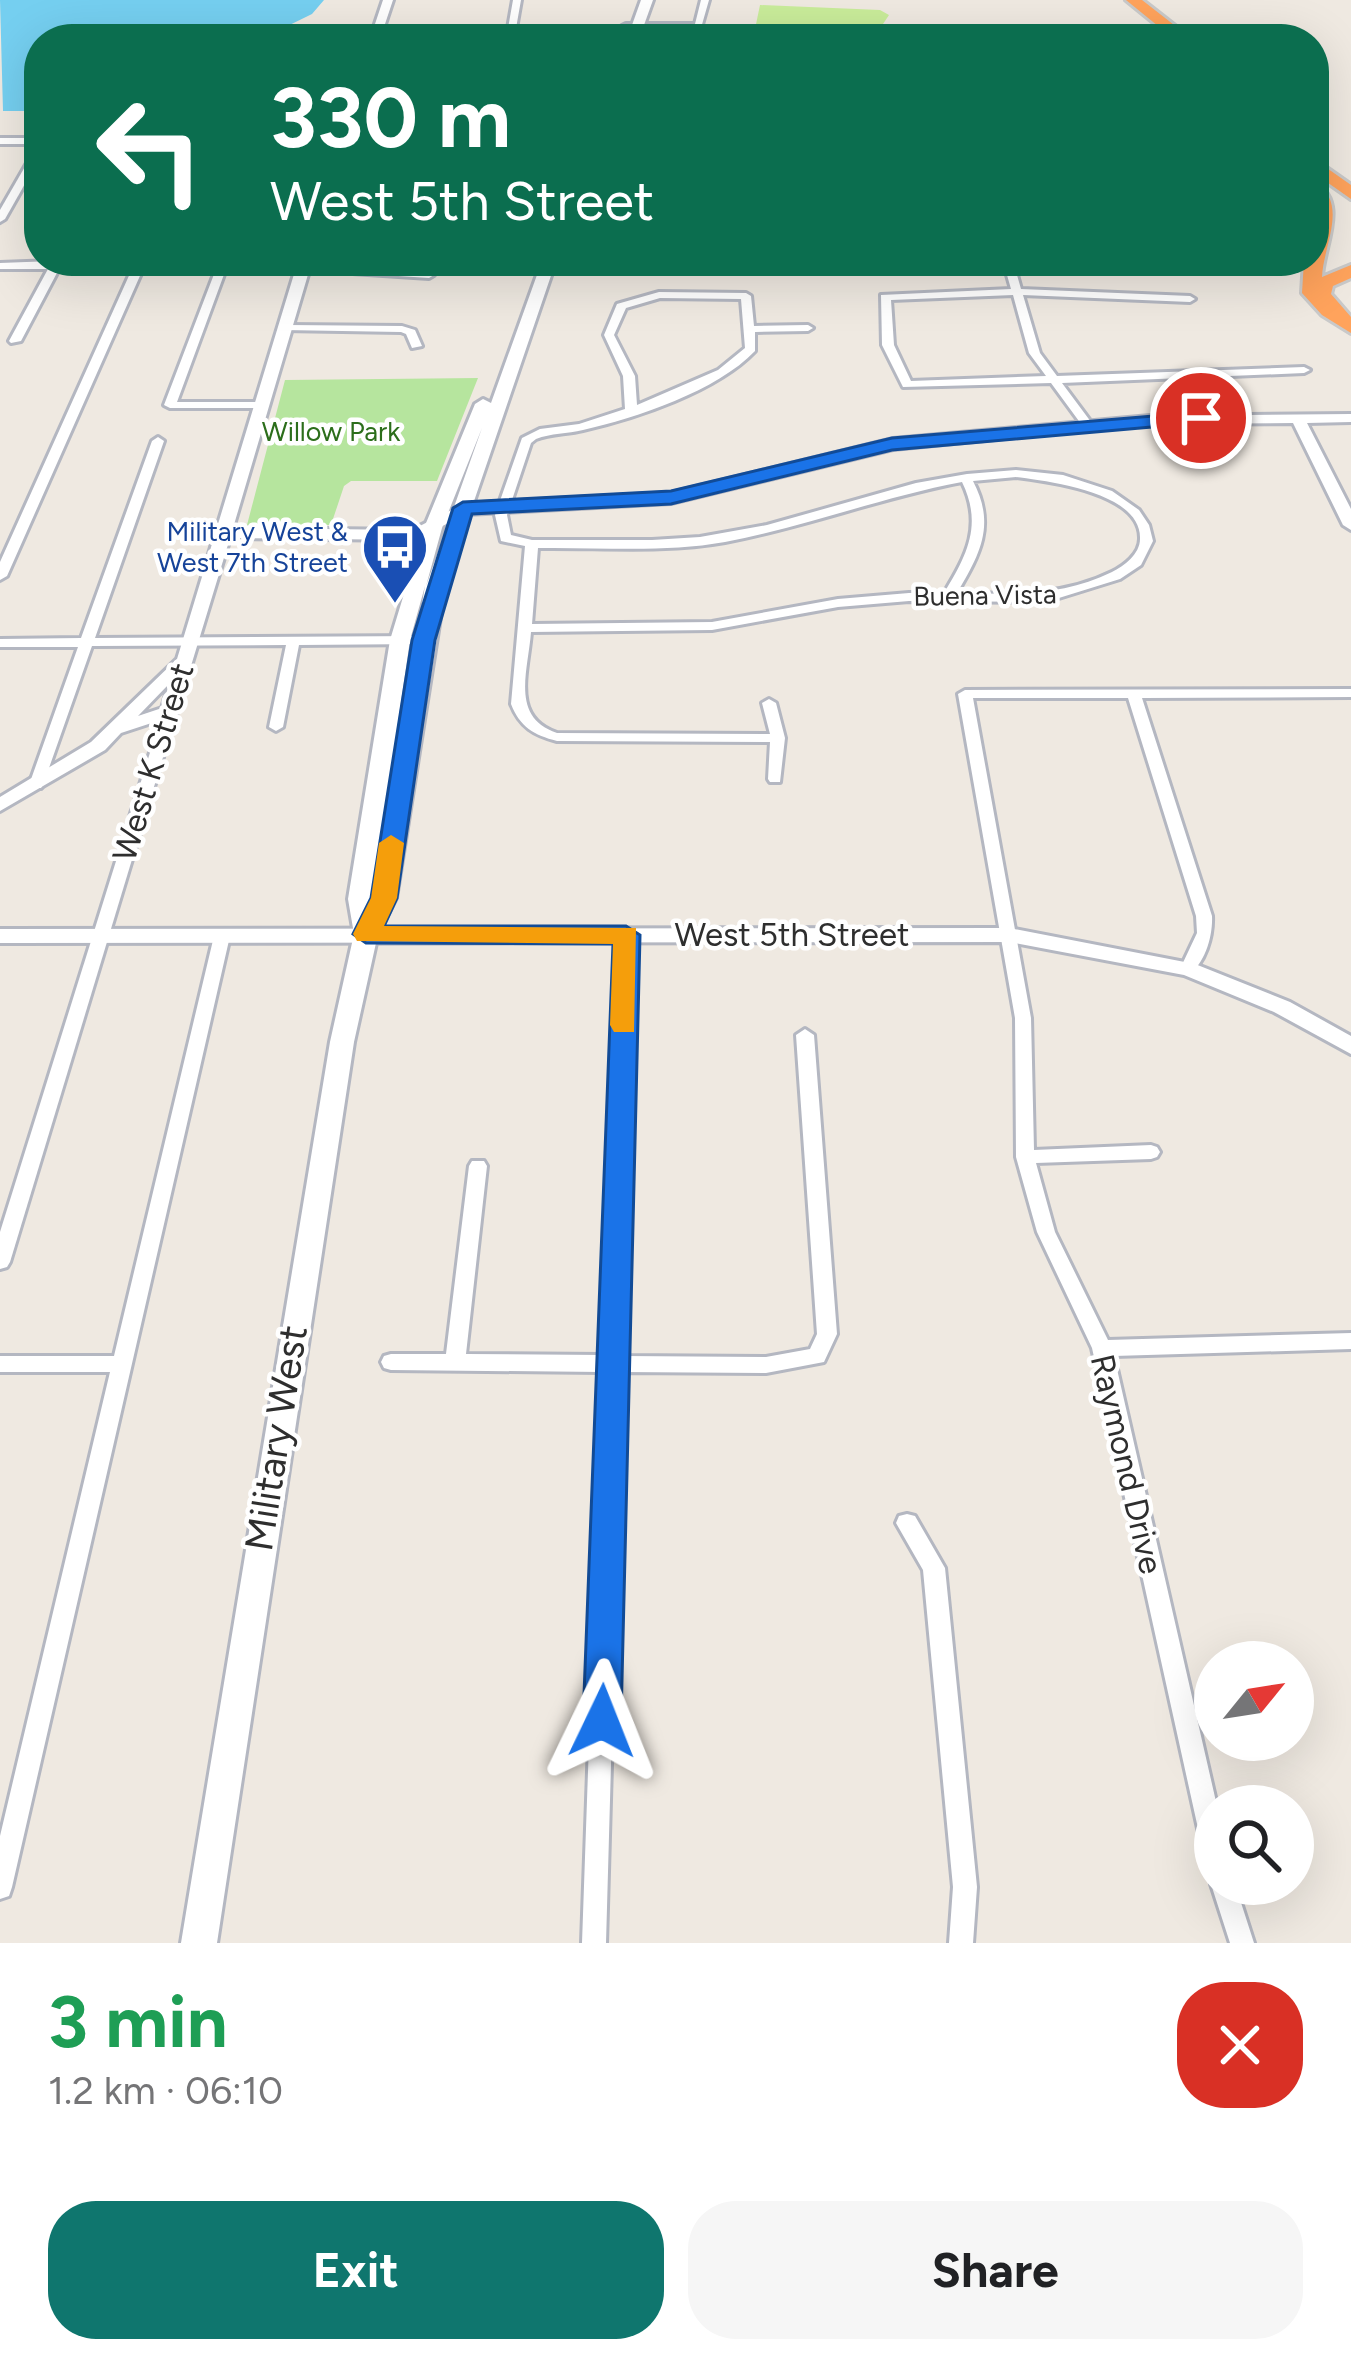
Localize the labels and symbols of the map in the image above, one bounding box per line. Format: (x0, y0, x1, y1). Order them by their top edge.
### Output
pin (1150, 367, 1252, 469)
park label: Willow Park (262, 415, 401, 448)
bus stop icon: Military West & West 7th Street (360, 512, 430, 606)
place label: Military West & West 7th Street (157, 515, 349, 579)
street label: Buena Vista (913, 577, 1057, 613)
street label: West K Street (104, 658, 202, 866)
street label: West 5th Street (675, 915, 909, 954)
street label: Military West (235, 1322, 317, 1554)
street label: Raymond Drive (1083, 1350, 1171, 1578)
north arrow (1194, 1641, 1314, 1761)
position arrow (539, 1658, 665, 1784)

